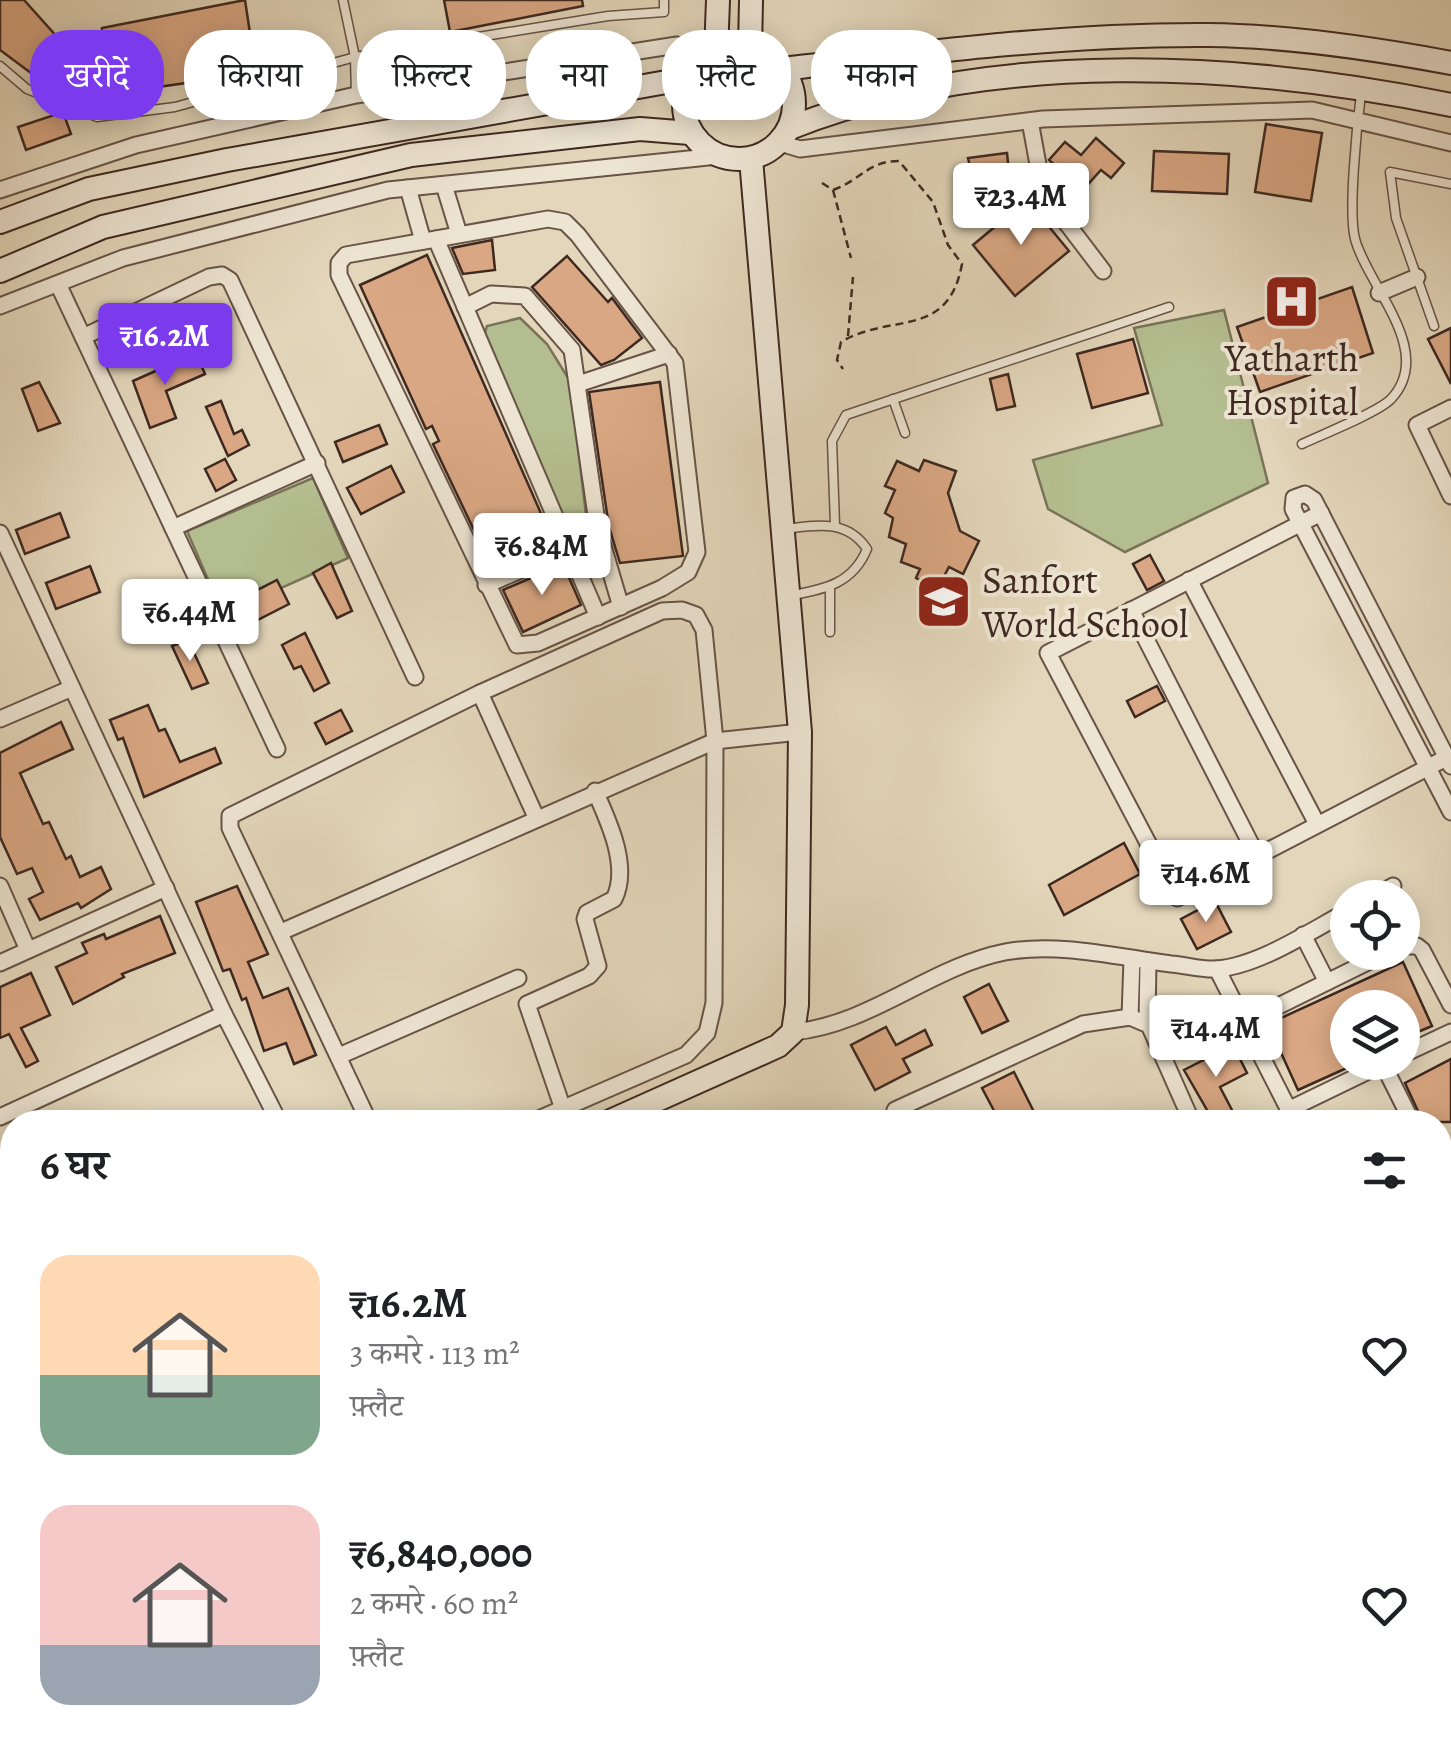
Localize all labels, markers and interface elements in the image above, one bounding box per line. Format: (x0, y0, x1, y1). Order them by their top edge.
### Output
chip: खरीदें (30, 30, 164, 120)
chip: किराया (184, 30, 337, 120)
chip: फ़िल्टर (357, 30, 506, 120)
chip: नया (526, 30, 642, 120)
chip: फ़्लैट (662, 30, 791, 120)
chip: मकान (811, 30, 952, 120)
pin: ₹23.4M (940, 163, 1102, 248)
text: ₹23.4M (975, 173, 1067, 217)
hospital icon: Yatharth Hospital (1262, 271, 1322, 331)
pin: ₹16.2M (84, 303, 246, 388)
text: ₹16.2M (120, 313, 210, 357)
place label: Yatharth Hospital (1224, 332, 1359, 428)
pin: ₹6.84M (461, 513, 623, 598)
text: ₹6.84M (495, 523, 589, 567)
place label: Sanfort World School (981, 554, 1188, 650)
school or university icon: Sanfort World School (913, 572, 973, 632)
pin: ₹6.44M (109, 579, 271, 664)
text: ₹6.44M (144, 589, 236, 633)
pin: ₹14.6M (1125, 840, 1287, 925)
text: ₹14.6M (1161, 850, 1251, 894)
map controls (1330, 880, 1420, 1080)
button: locate (1330, 880, 1420, 970)
button: layers (1330, 990, 1420, 1080)
pin: ₹14.4M (1135, 995, 1297, 1080)
text: ₹14.4M (1171, 1005, 1261, 1049)
text: 6 घर (40, 1136, 109, 1193)
icon: filters (1357, 1143, 1412, 1198)
text: ₹16.2M (350, 1274, 468, 1331)
icon: home (120, 1295, 240, 1415)
icon: heart (1357, 1328, 1412, 1383)
text: 3 कमरे · 113 m² (350, 1331, 520, 1375)
text: फ़्लैट (350, 1384, 403, 1428)
text: ₹6,840,000 (350, 1524, 532, 1581)
icon: home (120, 1545, 240, 1665)
icon: heart (1357, 1578, 1412, 1633)
text: 2 कमरे · 60 m² (350, 1581, 518, 1625)
text: फ़्लैट (350, 1634, 403, 1678)

